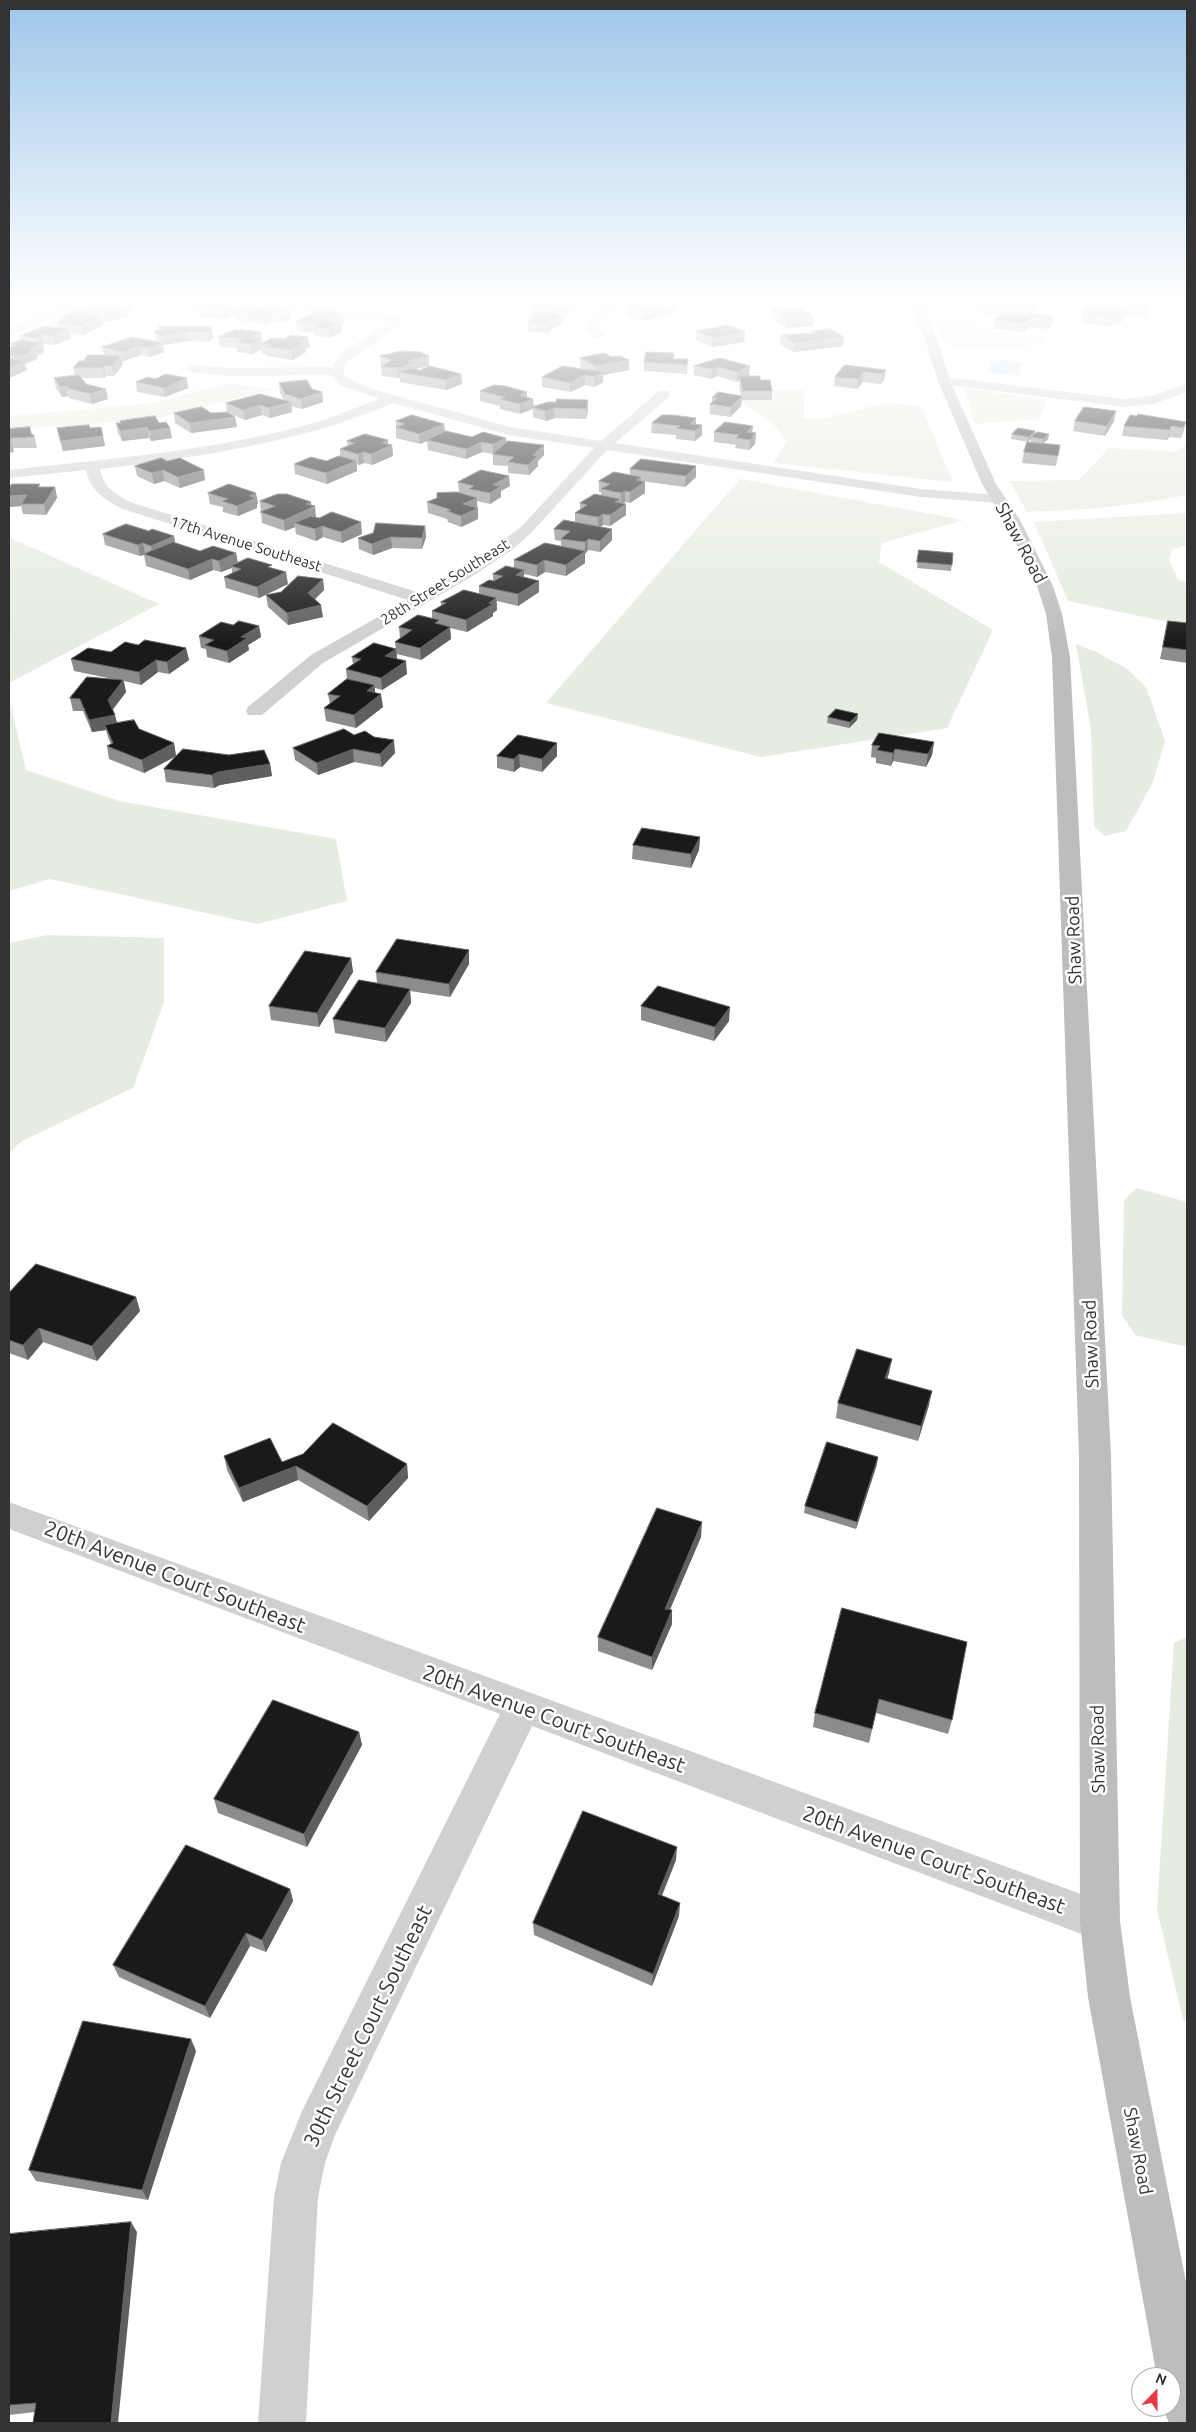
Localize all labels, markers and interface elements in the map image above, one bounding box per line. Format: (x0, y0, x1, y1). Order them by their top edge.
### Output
street label: Shaw Road (991, 499, 1051, 587)
street label: 17th Avenue Southeast (168, 512, 324, 576)
street label: 28th Street Southeast (377, 535, 513, 629)
street label: Shaw Road (1062, 895, 1086, 985)
street label: Shaw Road (1079, 1299, 1103, 1389)
street label: 20th Avenue Court Southeast (41, 1515, 309, 1639)
street label: 20th Avenue Court Southeast (419, 1660, 689, 1778)
street label: Shaw Road (1086, 1705, 1110, 1793)
street label: 20th Avenue Court Southeast (799, 1801, 1069, 1919)
street label: 30th Street Court Southeast (298, 1901, 438, 2151)
street label: Shaw Road (1119, 2105, 1157, 2197)
north arrow (1131, 2367, 1181, 2417)
text: N (1153, 2370, 1169, 2388)

